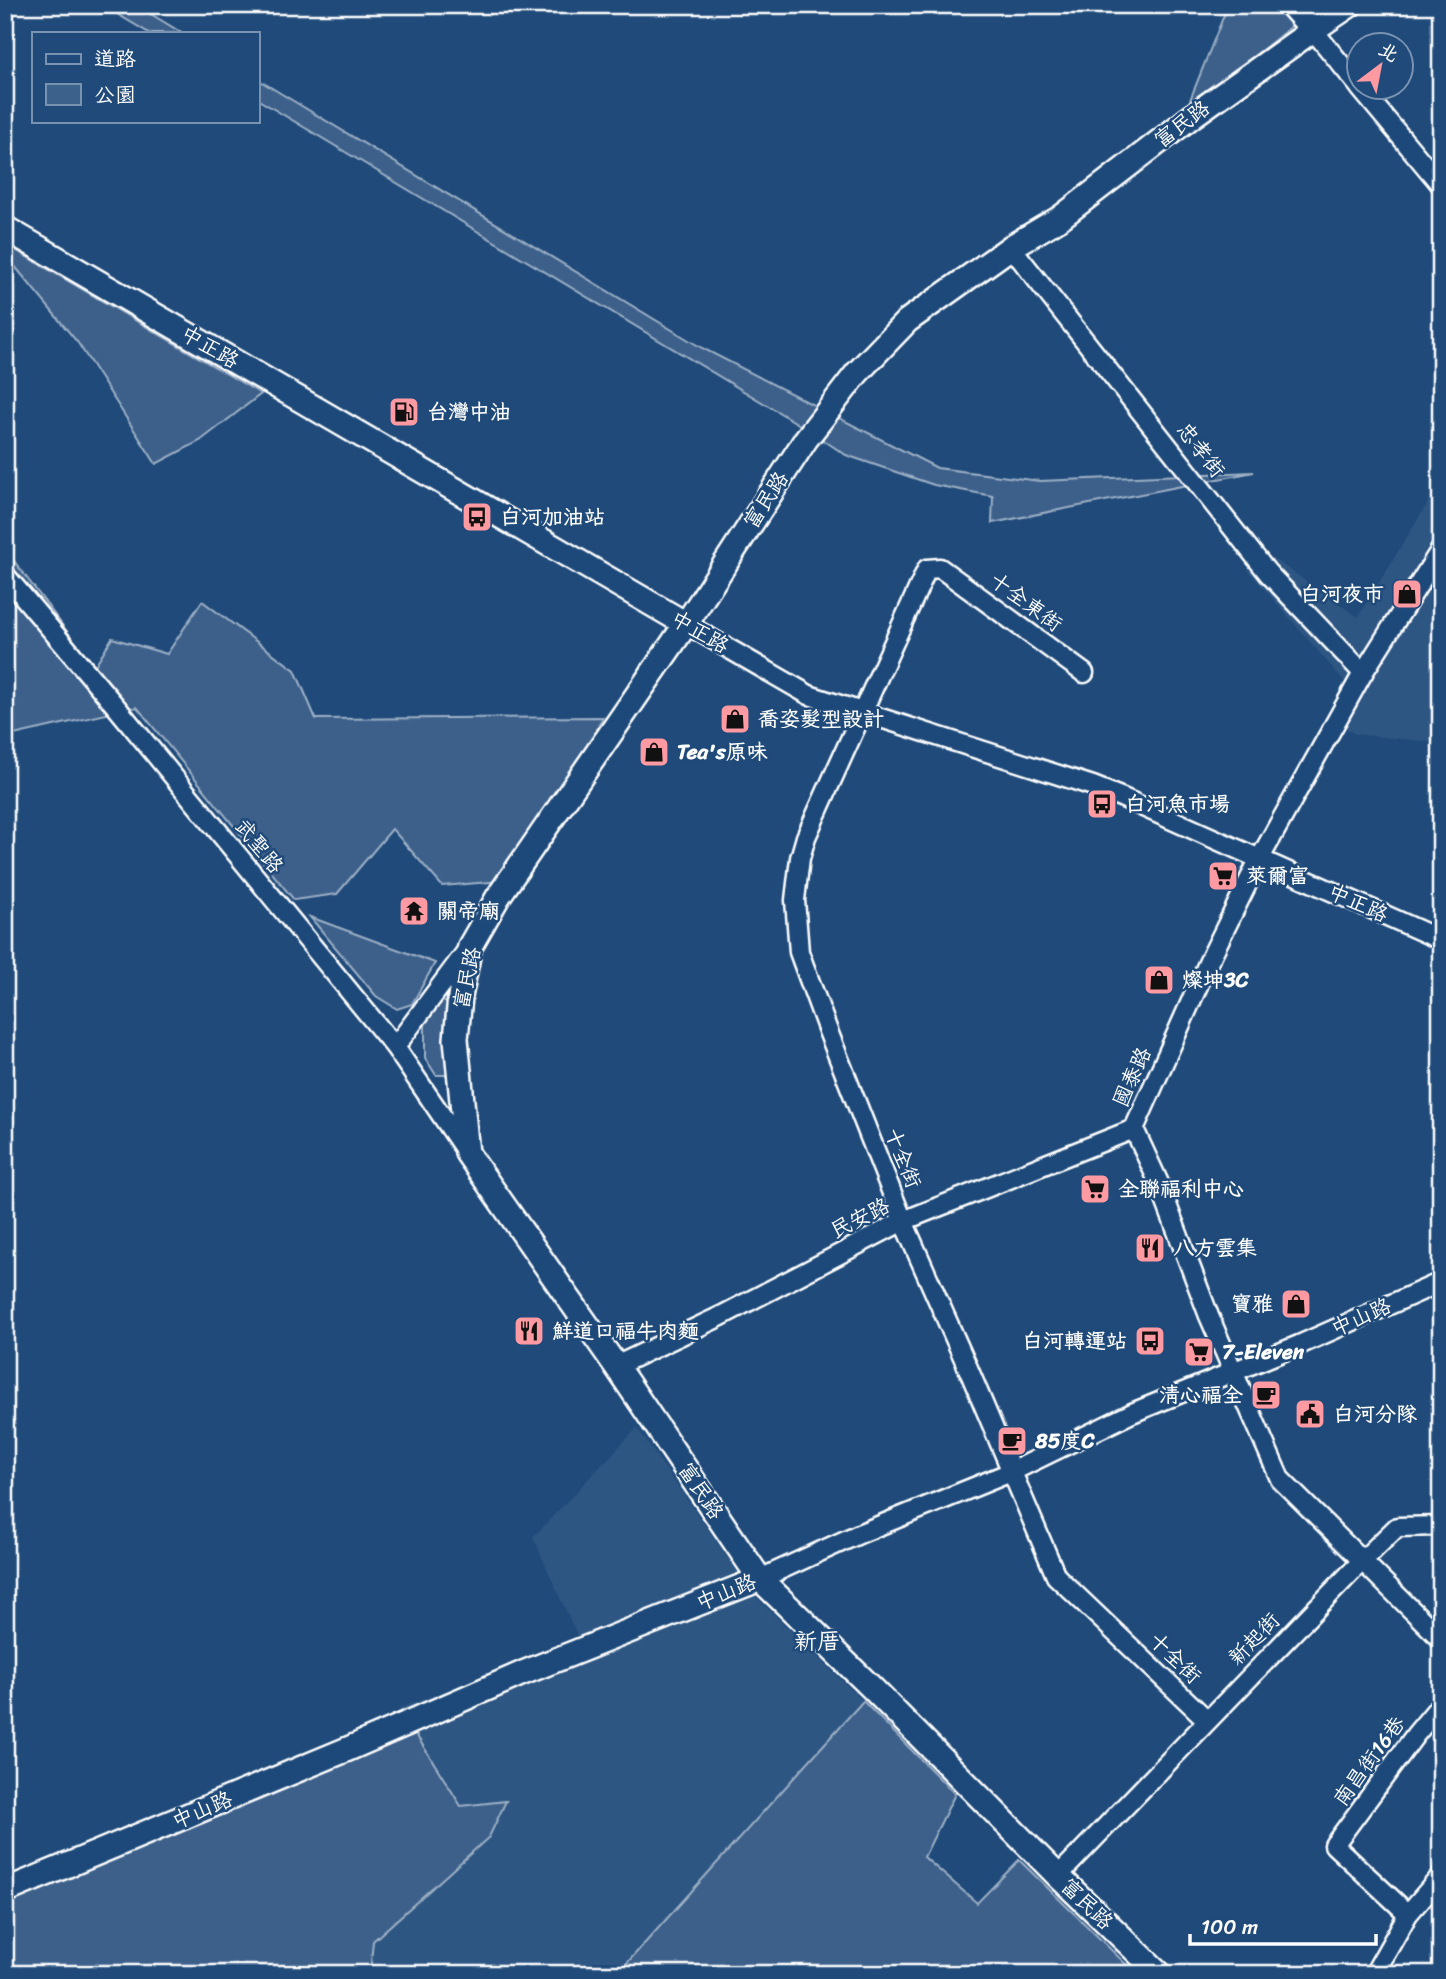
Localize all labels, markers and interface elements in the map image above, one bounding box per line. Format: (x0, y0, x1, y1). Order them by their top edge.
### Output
legend (32, 32, 259, 122)
north arrow (1344, 32, 1414, 102)
text: 北 (1372, 33, 1406, 71)
text: 道路 (94, 40, 136, 78)
text: 公園 (94, 76, 136, 114)
street label: 富民路 (1145, 90, 1219, 158)
street label: 中正路 (173, 315, 247, 379)
place label: 台灣中油 (427, 393, 511, 431)
fuel station icon: 台灣中油 (387, 395, 421, 429)
street label: 忠孝街 (1167, 413, 1235, 487)
street label: 富民路 (733, 463, 799, 537)
place label: 白河加油站 (500, 498, 605, 536)
bus stop icon: 白河加油站 (460, 500, 494, 534)
street label: 十全東街 (981, 562, 1071, 642)
place label: 白河夜市 (1300, 575, 1384, 613)
shop icon: 白河夜市 (1390, 577, 1424, 611)
street label: 中正路 (663, 600, 737, 664)
place label: 喬姿髮型設計 (758, 700, 884, 738)
shop icon: 喬姿髮型設計 (718, 702, 752, 736)
place label: Tea's原味 (677, 733, 768, 771)
shop icon: Tea's原味 (637, 735, 671, 769)
place label: 白河魚市場 (1125, 785, 1230, 823)
bus stop icon: 白河魚市場 (1085, 787, 1119, 821)
street label: 武聖路 (224, 810, 294, 882)
place label: 萊爾富 (1246, 857, 1309, 895)
supermarket icon: 萊爾富 (1206, 859, 1240, 893)
street label: 中正路 (1321, 873, 1395, 933)
place label: 關帝廟 (437, 892, 500, 930)
temple icon: 關帝廟 (397, 894, 431, 928)
street label: 富民路 (442, 943, 492, 1013)
place label: 燦坤3C (1182, 961, 1250, 999)
shop icon: 燦坤3C (1142, 963, 1176, 997)
street label: 國泰路 (1102, 1040, 1162, 1114)
street label: 十全街 (874, 1122, 932, 1194)
place label: 全聯福利中心 (1118, 1170, 1244, 1208)
supermarket icon: 全聯福利中心 (1078, 1172, 1112, 1206)
street label: 民安路 (823, 1187, 897, 1249)
place label: 八方雲集 (1173, 1229, 1257, 1267)
restaurant icon: 八方雲集 (1133, 1231, 1167, 1265)
place label: 寶雅 (1231, 1285, 1273, 1323)
shop icon: 寶雅 (1279, 1287, 1313, 1321)
street label: 中山路 (1324, 1287, 1398, 1347)
place label: 鮮道口福牛肉麵 (552, 1312, 699, 1350)
restaurant icon: 鮮道口福牛肉麵 (512, 1314, 546, 1348)
place label: 白河轉運站 (1022, 1322, 1127, 1360)
bus stop icon: 白河轉運站 (1133, 1324, 1167, 1358)
place label: 7-Eleven (1222, 1333, 1305, 1371)
supermarket icon: 7-Eleven (1182, 1335, 1216, 1369)
place label: 清心福全 (1159, 1376, 1243, 1414)
cafe icon: 清心福全 (1249, 1378, 1283, 1412)
place label: 白河分隊 (1333, 1395, 1417, 1433)
public building icon: 白河分隊 (1293, 1397, 1327, 1431)
place label: 85度C (1034, 1422, 1095, 1460)
cafe icon: 85度C (995, 1424, 1029, 1458)
street label: 富民路 (668, 1454, 734, 1528)
street label: 中山路 (690, 1563, 762, 1621)
street label: 新起街 (1218, 1603, 1290, 1675)
district label: 新厝 (794, 1621, 840, 1662)
street label: 十全街 (1139, 1622, 1211, 1694)
street label: 南昌街16巷 (1323, 1707, 1415, 1815)
street label: 中山路 (166, 1780, 238, 1840)
street label: 富民路 (1051, 1868, 1123, 1940)
scale bar (1190, 1902, 1376, 1946)
text: 100 m (1201, 1908, 1258, 1946)

